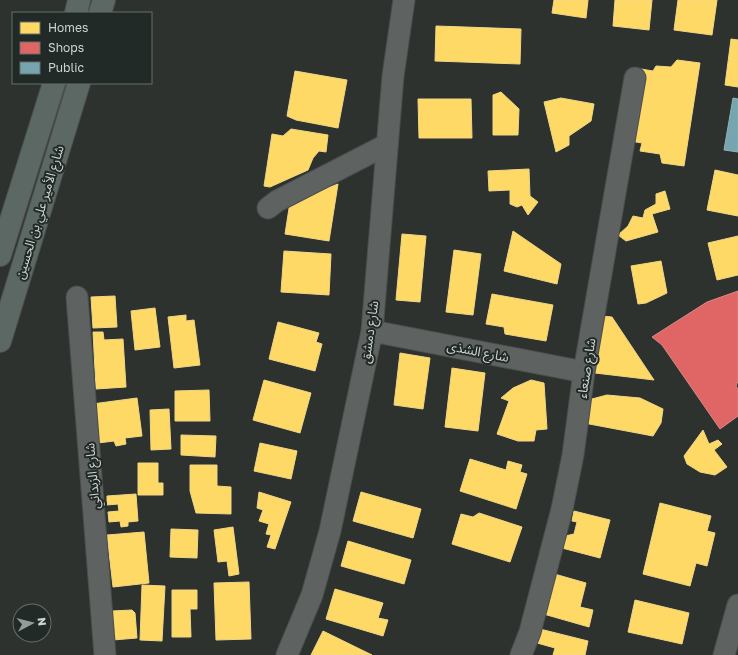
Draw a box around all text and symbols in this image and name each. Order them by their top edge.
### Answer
legend [12,12,152,84]
text: Homes [48,20,88,35]
text: Shops [48,40,84,55]
text: Public [48,60,85,75]
street label: شارع الأمير علي بن الحسين [11,143,70,282]
street label: شارع دمشق [357,300,384,365]
street label: شارع الشذى [445,337,510,368]
street label: شارع صنعاء [573,337,602,400]
street label: شارع الزبداني [81,442,106,510]
north arrow [12,603,52,643]
text: N [35,617,49,627]

